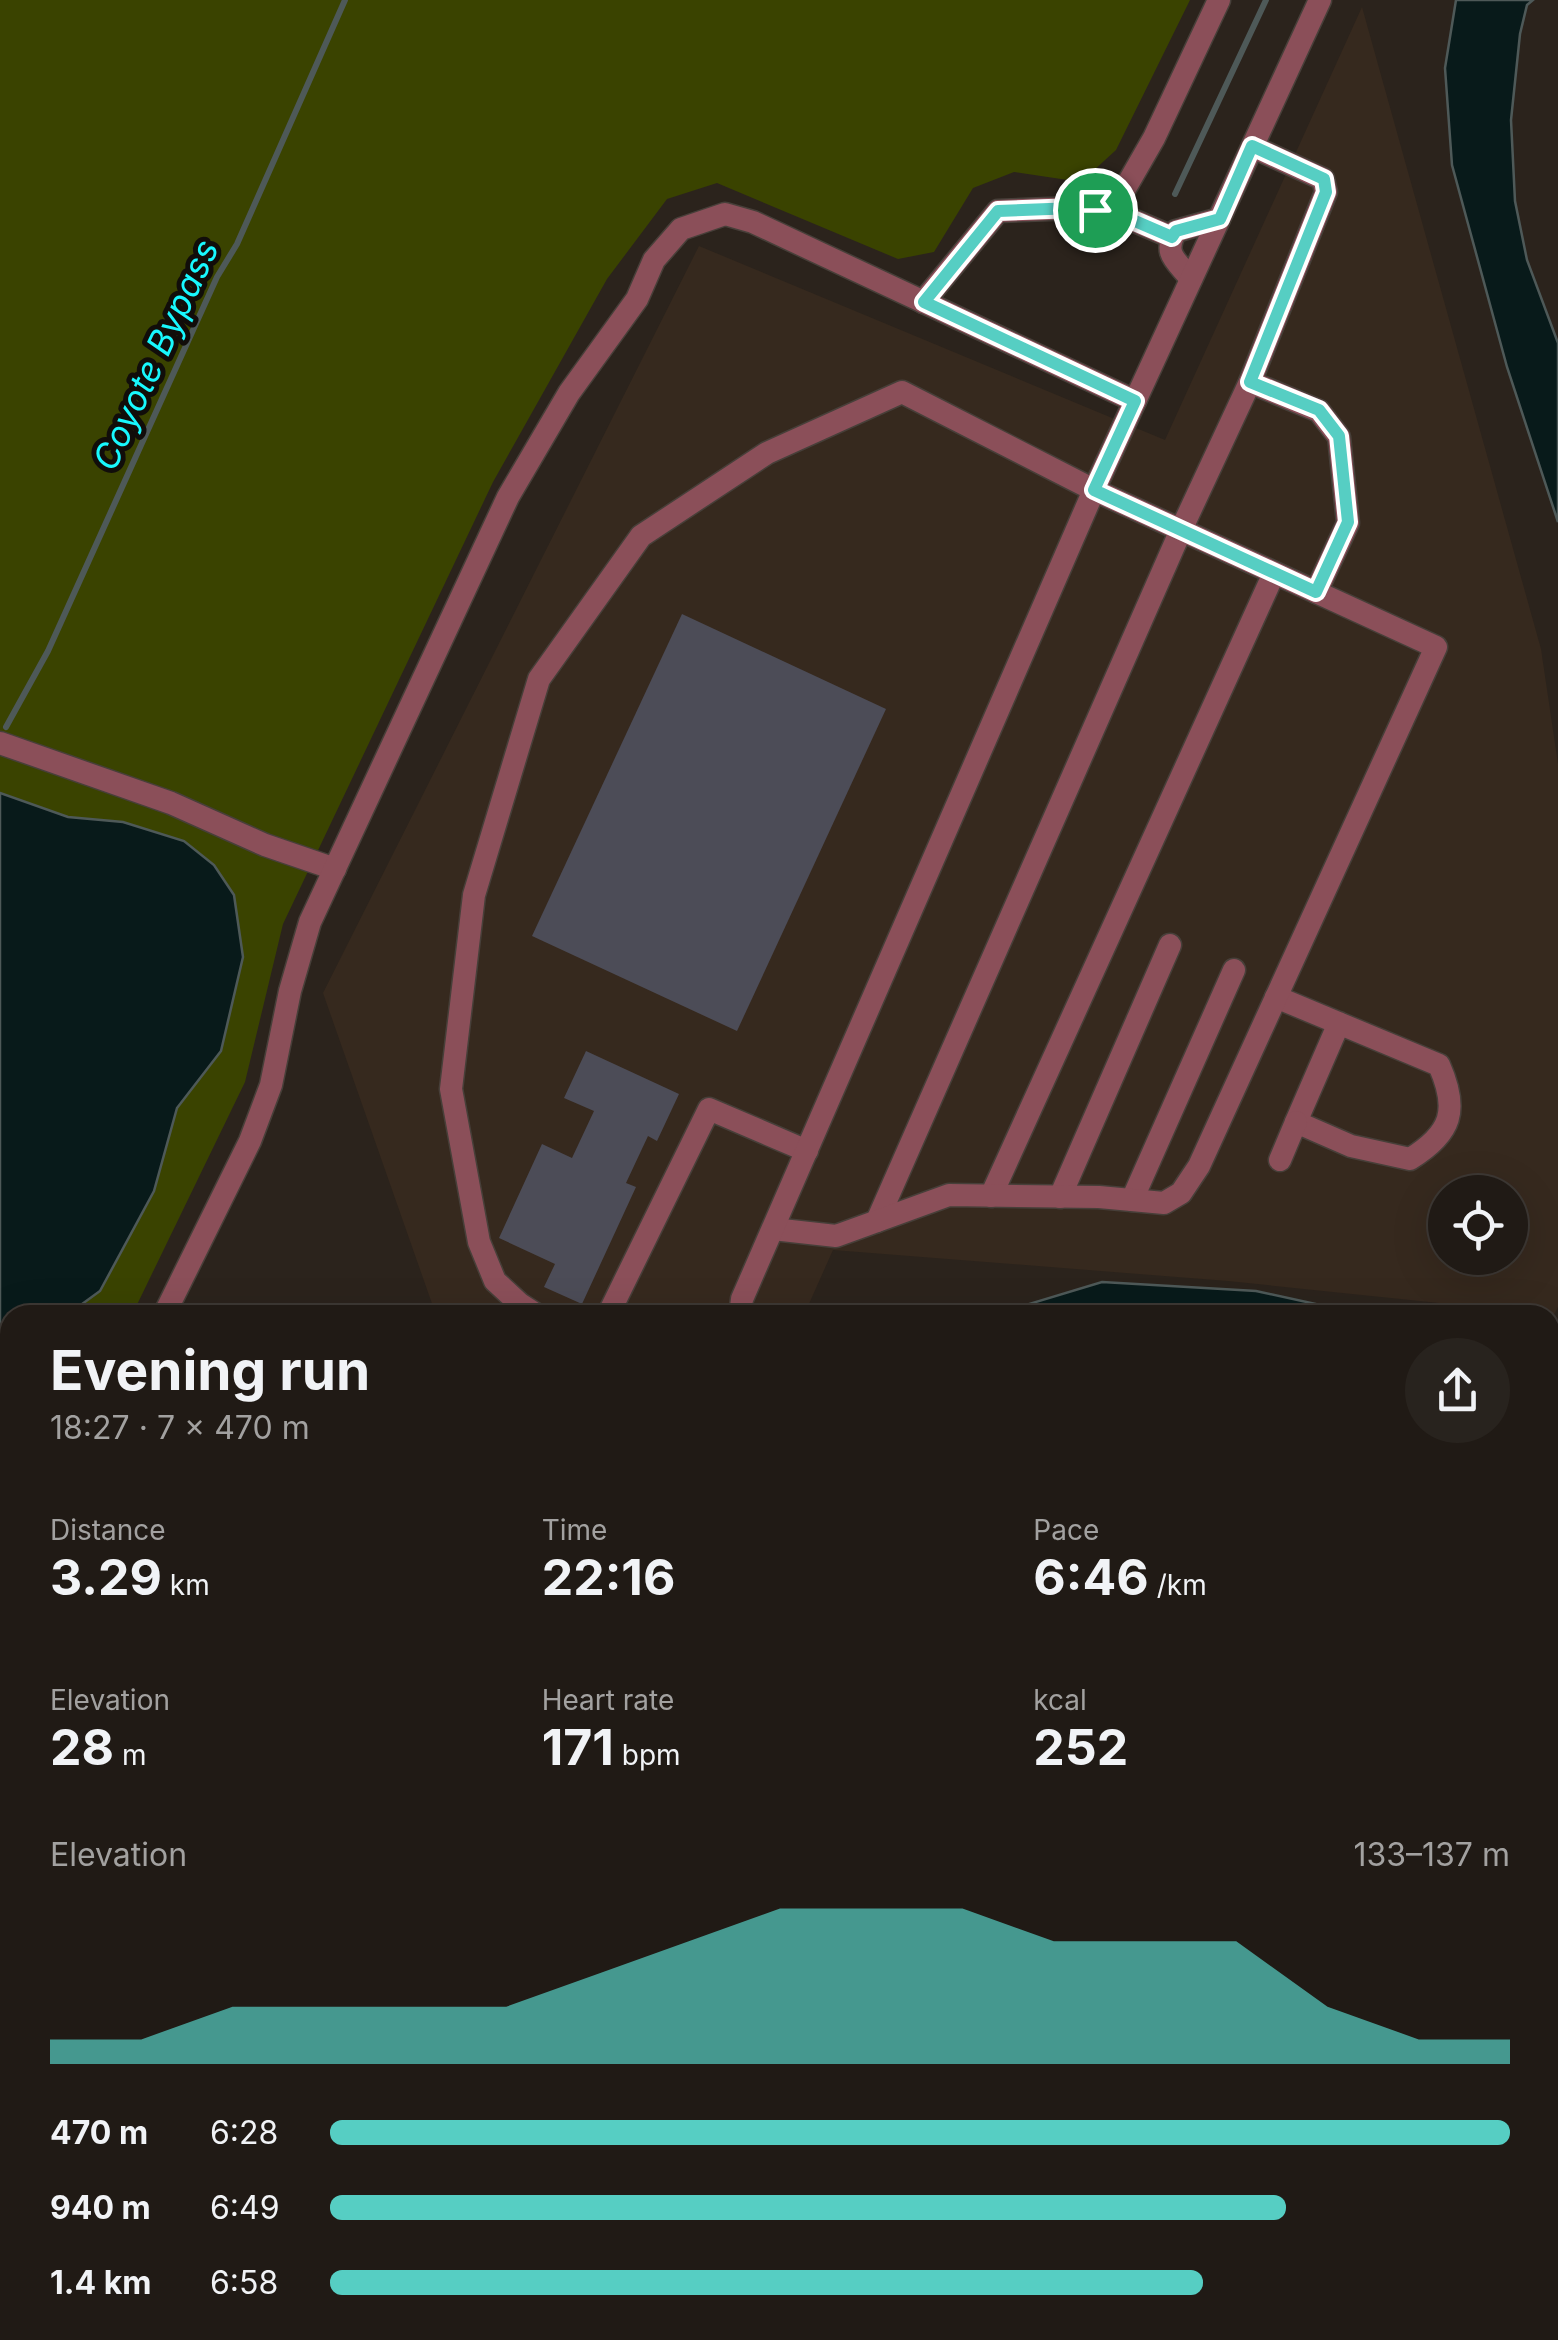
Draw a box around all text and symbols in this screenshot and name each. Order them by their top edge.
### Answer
pin [1053,168,1138,253]
icon: arrive [1068,183,1123,238]
water label: Coyote Bypass [83,233,227,476]
map controls [1428,1175,1528,1275]
button: locate [1428,1175,1528,1275]
text: Evening run [50,1337,370,1403]
button: share [1405,1338,1510,1443]
text: 18:27 · 7 × 470 m [50,1408,310,1447]
text: Distance [50,1513,166,1547]
text: Time [542,1513,607,1547]
text: Pace [1033,1513,1099,1547]
text: 3.29 [50,1547,162,1607]
text: 22:16 [542,1547,675,1607]
text: 6:46 [1033,1547,1149,1607]
text: km [162,1568,210,1602]
text: /km [1149,1568,1207,1602]
text: Elevation [50,1683,170,1717]
text: Heart rate [542,1683,674,1717]
text: kcal [1033,1683,1087,1717]
text: 28 [50,1717,114,1777]
text: 171 [542,1717,614,1777]
text: 252 [1033,1717,1128,1777]
text: m [114,1738,146,1772]
text: bpm [614,1738,681,1772]
text: Elevation [50,1835,187,1874]
text: 133–137 m [1354,1835,1510,1874]
text: 470 m [50,2113,148,2152]
text: 6:28 [210,2113,278,2152]
text: 940 m [50,2188,151,2227]
text: 6:49 [210,2188,280,2227]
text: 1.4 km [50,2263,151,2302]
text: 6:58 [210,2263,278,2302]

